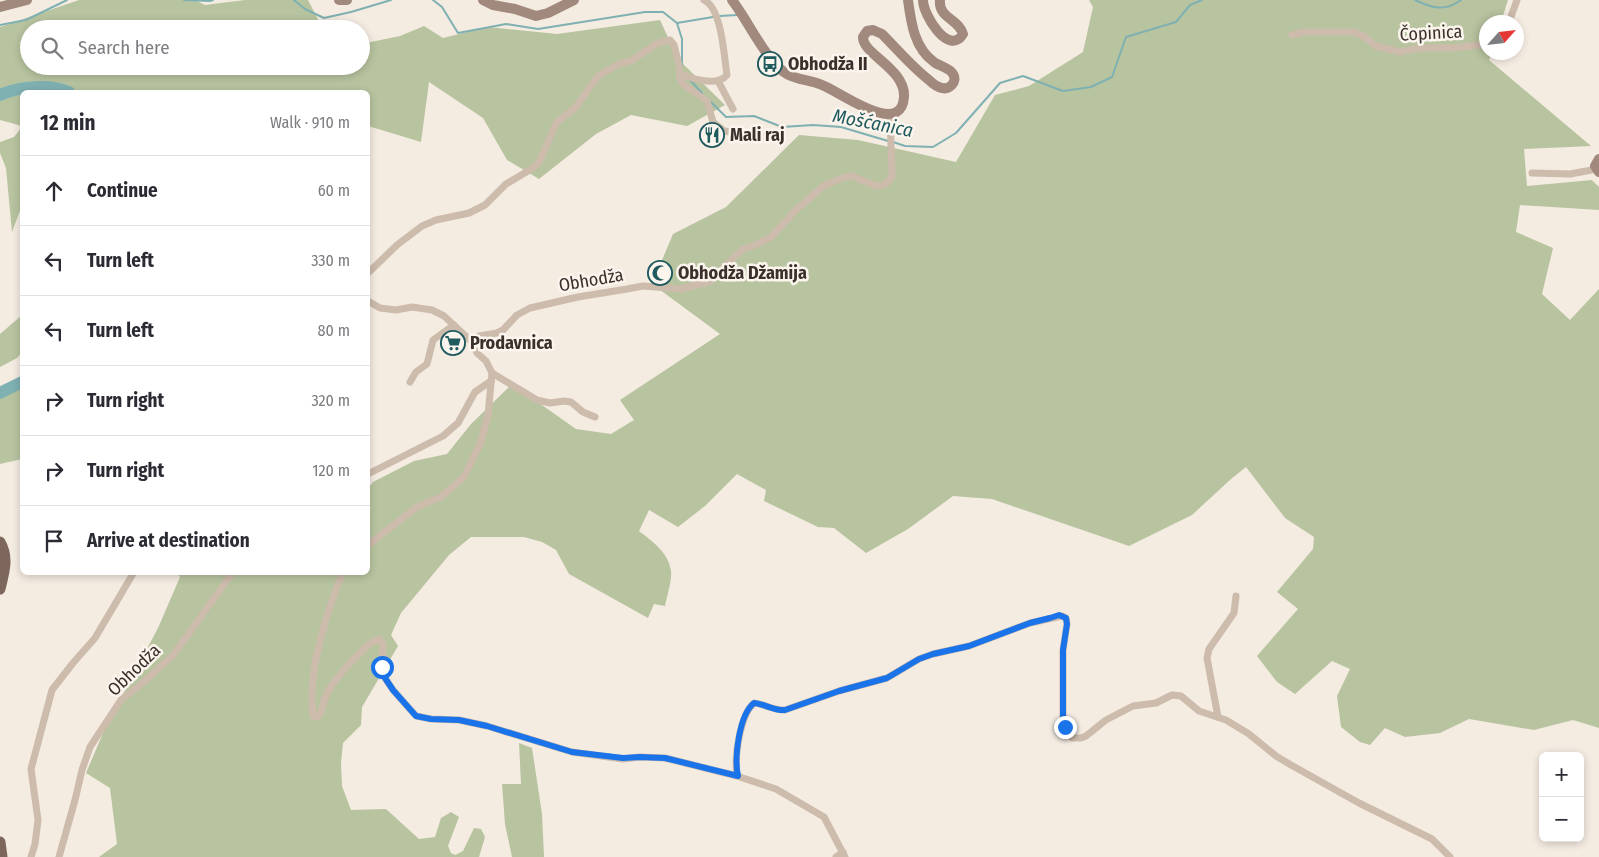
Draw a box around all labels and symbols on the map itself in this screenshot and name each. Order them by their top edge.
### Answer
north arrow [1479,15,1524,60]
street label: Čopinica [1399,20,1463,46]
bus stop icon: Obhodža II [757,51,783,77]
place label: Obhodža II [788,53,868,75]
water label: Mošćanica [831,104,915,142]
restaurant icon: Mali raj [699,122,725,148]
place label: Mali raj [730,124,785,146]
mosque icon: Obhodža Džamija [647,260,673,286]
place label: Obhodža Džamija [678,262,807,284]
street label: Obhodža [557,263,625,296]
supermarket icon: Prodavnica [440,330,466,356]
place label: Prodavnica [470,332,553,354]
street label: Obhodža [103,639,165,701]
route start [371,656,394,679]
route end [1054,716,1077,739]

